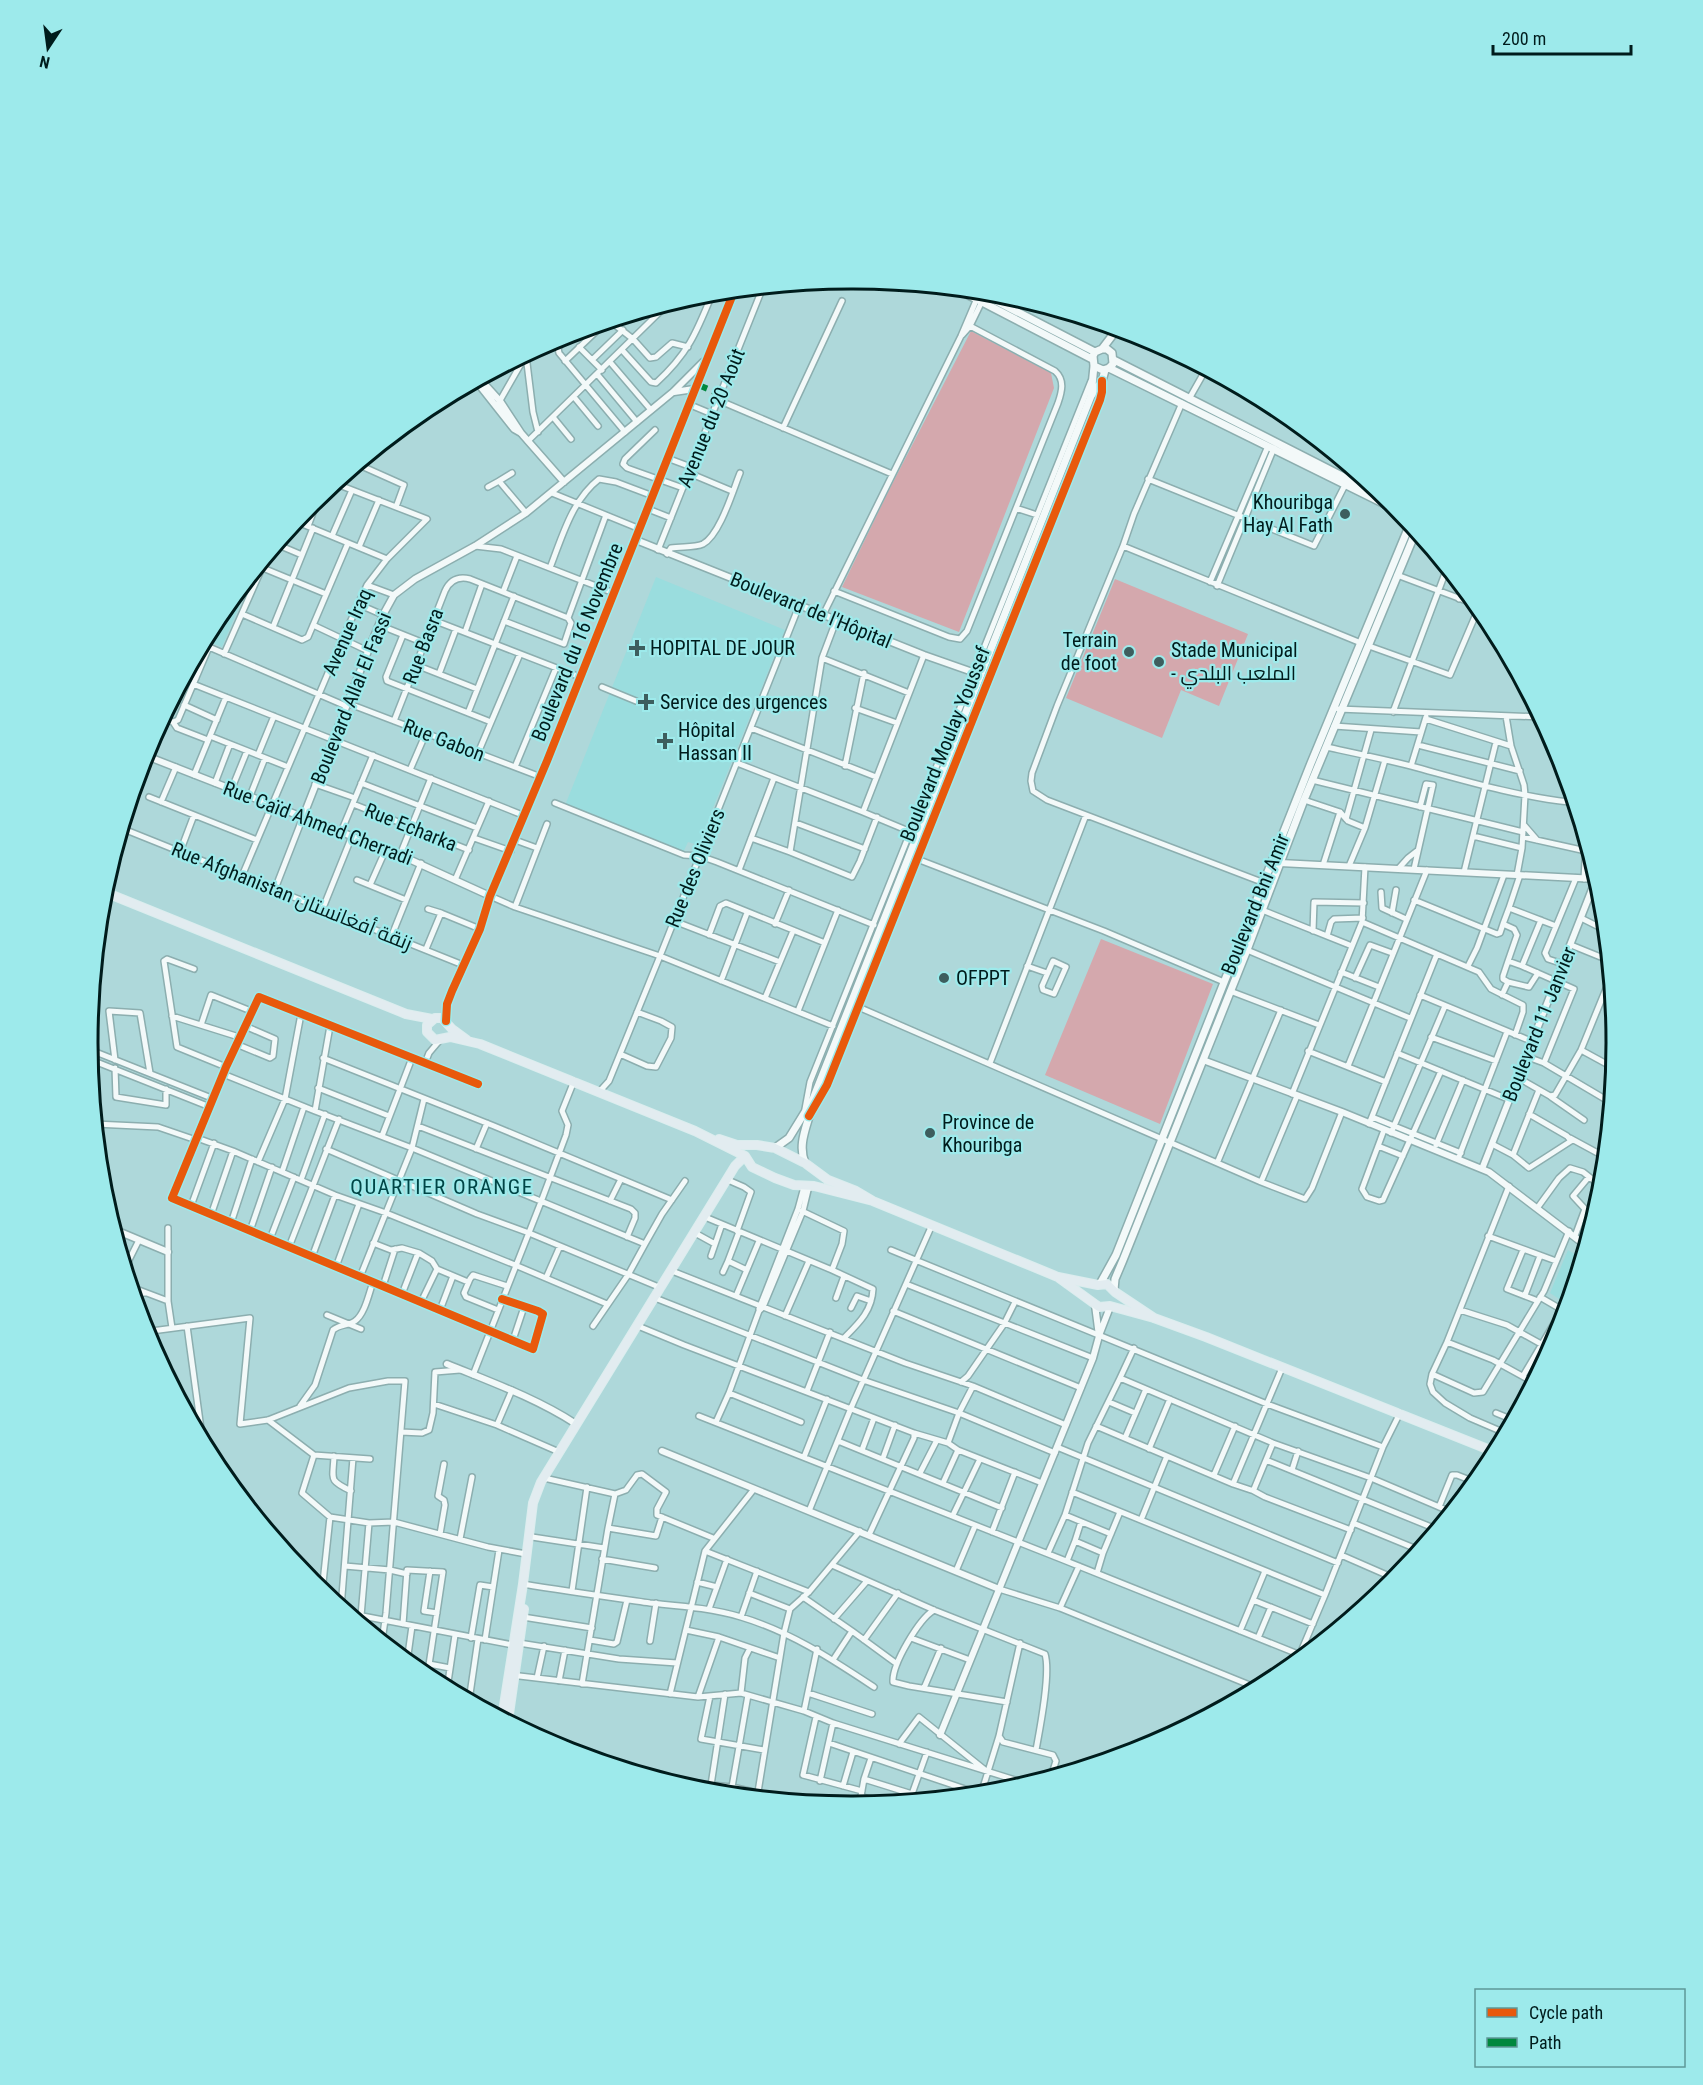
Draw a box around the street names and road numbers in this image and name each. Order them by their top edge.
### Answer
street label: Avenue du 20 Août [672,345,750,491]
street label: Boulevard du 16 Novembre [526,539,628,745]
street label: Boulevard de l'Hôpital [727,567,895,653]
street label: Avenue Iraq [317,585,377,679]
street label: Rue Basra [398,605,448,687]
street label: Boulevard Allal El Fassi [306,609,396,787]
street label: Boulevard Moulay Youssef [895,642,995,845]
street label: Rue Gabon [400,714,488,766]
street label: Rue Caïd Ahmed Cherradi [220,776,416,870]
street label: Rue Echarka [361,798,461,856]
street label: Rue des Oliviers [660,805,730,931]
street label: Boulevard Bni Amir [1216,830,1294,978]
street label: Rue Afghanistan زنقة أفغانستان [168,837,416,956]
street label: Boulevard 11 Janvier [1497,943,1581,1105]

